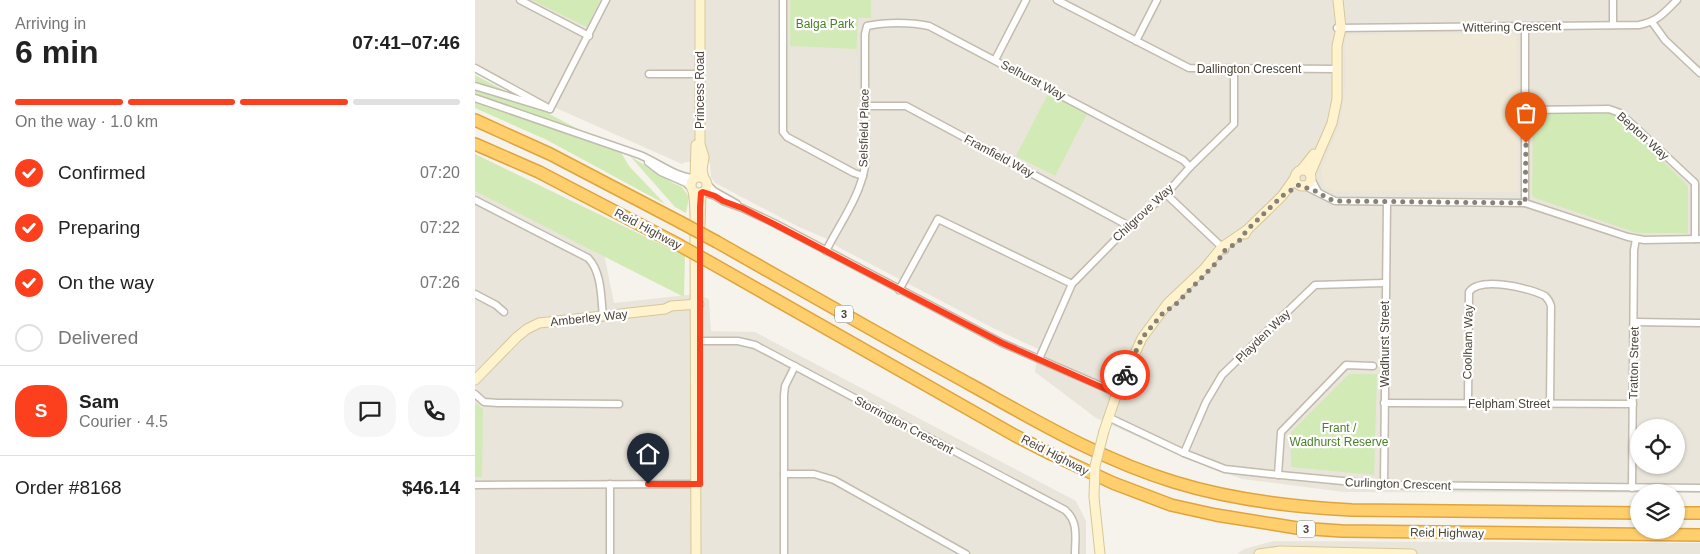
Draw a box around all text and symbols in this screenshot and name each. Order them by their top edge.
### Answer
text: Arriving in [15,15,86,32]
park label: Balga Park [796,17,855,31]
street label: Wittering Crescent [1463,19,1562,35]
text: 07:41–07:46 [352,32,460,53]
text: 6 min [15,34,99,70]
street label: Princess Road [693,51,707,129]
street label: Selhurst Way [998,57,1068,103]
street label: Dallington Crescent [1197,62,1302,76]
street label: Selsfield Place [856,88,872,167]
pin [1505,92,1547,143]
icon: bag [1512,99,1540,127]
street label: Bepton Way [1614,109,1672,163]
text: On the way · 1.0 km [15,113,158,130]
street label: Framfield Way [962,132,1036,180]
icon: check [15,159,43,187]
text: Confirmed [58,162,146,183]
text: 07:20 [420,164,460,181]
street label: Chilgrove Way [1110,181,1176,245]
street label: Reid Highway [612,205,684,253]
icon: check [15,214,43,242]
text: Preparing [58,217,140,238]
text: 07:22 [420,219,460,236]
icon: check [15,269,43,297]
text: On the way [58,272,154,293]
text: 07:26 [420,274,460,291]
street label: Wadhurst Street [1378,300,1392,387]
street label: Coolham Way [1460,304,1476,380]
road number: 3 [835,306,853,322]
street label: Amberley Way [550,307,628,329]
street label: Playden Way [1233,307,1293,365]
street label: Tratton Street [1626,326,1642,400]
text: Delivered [58,327,138,348]
courier [1100,350,1150,400]
icon: bike [1111,361,1139,389]
button: chat [344,385,396,437]
button: phone [408,385,460,437]
text: Sam [79,391,119,412]
street label: Storrington Crescent [852,393,956,457]
street label: Felpham Street [1468,397,1551,411]
text: S [35,400,47,421]
text: Courier · 4.5 [79,413,168,430]
map controls [1630,419,1685,539]
button: locate [1630,419,1685,474]
park label: Frant / Wadhurst Reserve [1290,421,1389,449]
street label: Reid Highway [1019,432,1091,478]
pin [627,433,669,484]
icon: home [634,440,662,468]
street label: Curlington Crescent [1345,475,1452,493]
text: Order #8168 [15,477,122,498]
text: $46.14 [402,477,460,498]
button: layers [1630,484,1685,539]
road number: 3 [1297,520,1315,538]
street label: Reid Highway [1410,525,1484,541]

